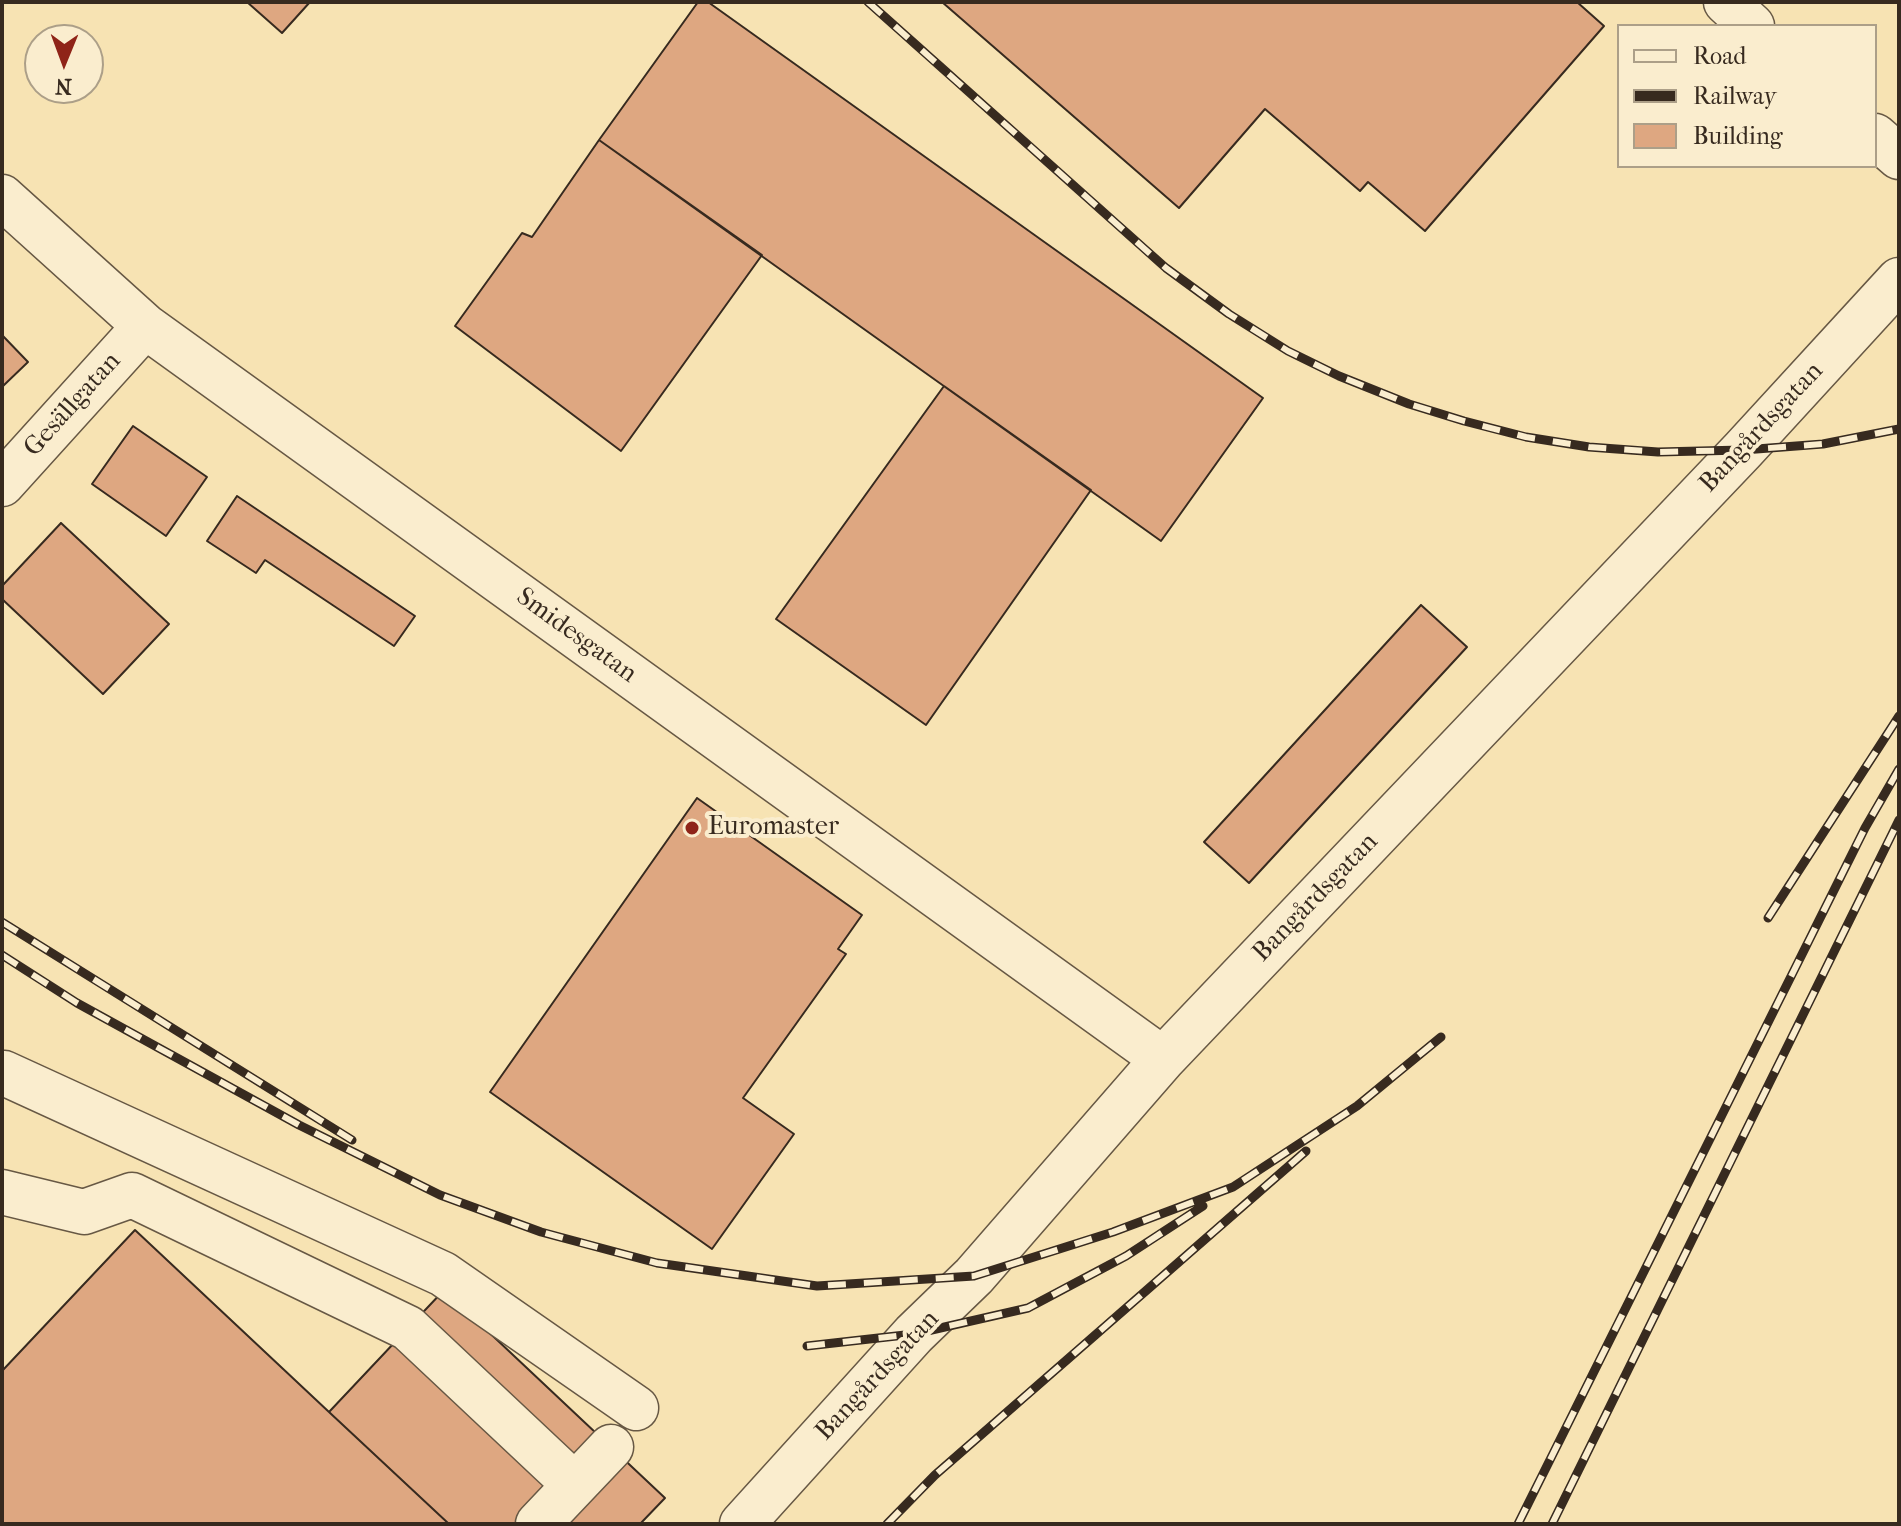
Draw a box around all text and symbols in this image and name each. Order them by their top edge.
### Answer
north arrow [24,24,104,104]
legend [1617,24,1877,168]
text: Road [1693,42,1746,70]
text: N [55,73,72,99]
text: Railway [1693,82,1776,110]
text: Building [1693,122,1783,150]
street label: Gesällgatan [18,346,128,464]
street label: Bangårdsgatan [1694,356,1830,500]
street label: Smidesgatan [510,582,642,690]
place label: Euromaster [708,812,839,844]
marker: Euromaster [683,819,701,837]
street label: Bangårdsgatan [1247,827,1385,969]
street label: Bangårdsgatan [810,1304,946,1448]

